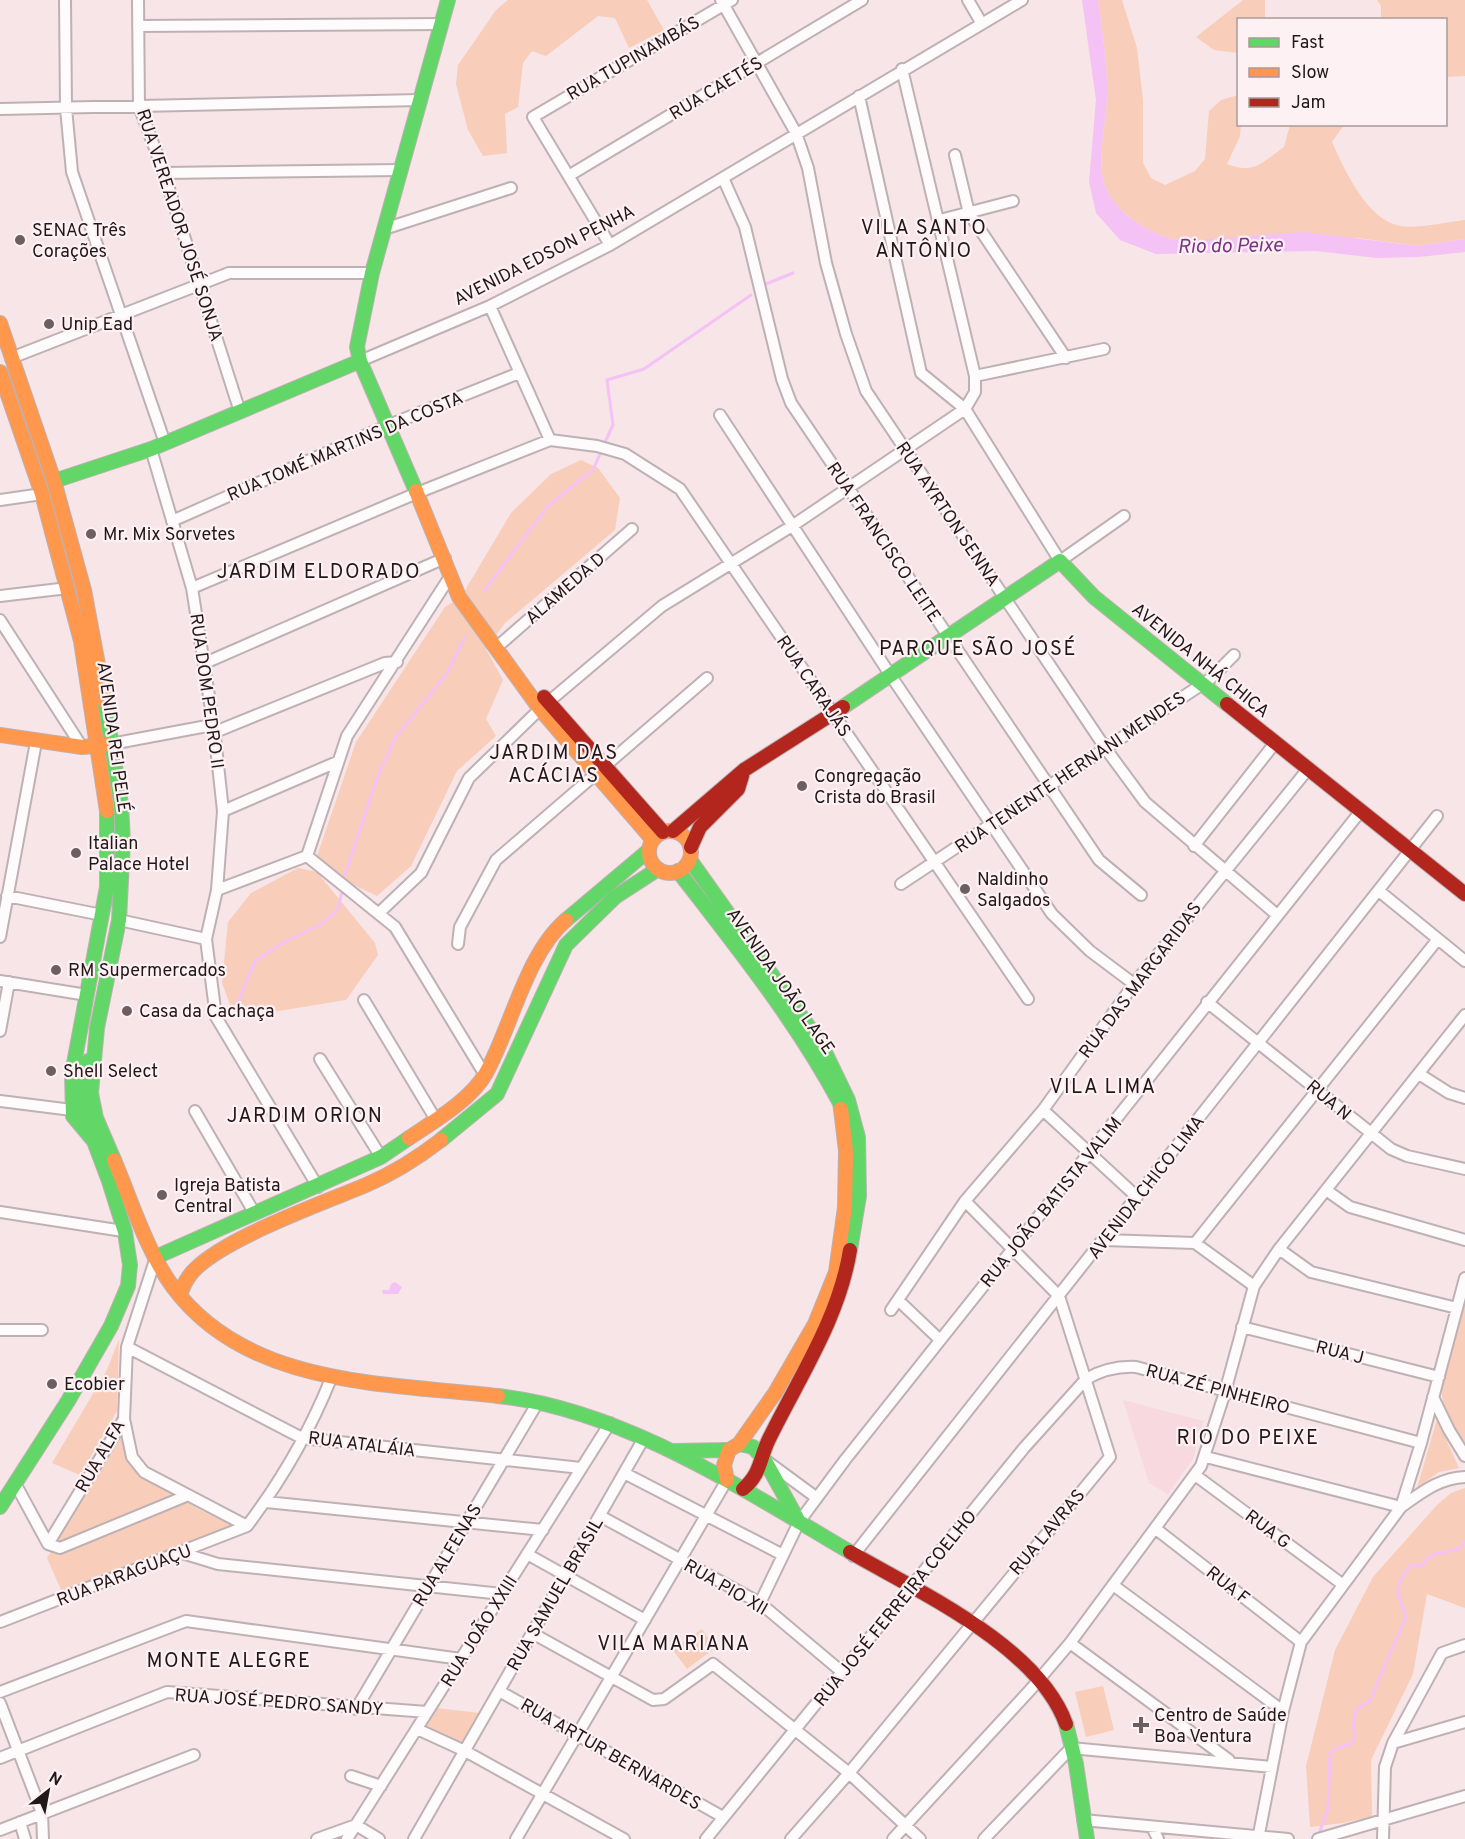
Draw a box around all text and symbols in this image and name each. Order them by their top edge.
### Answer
street label: RUA TUPINAMBÁS [562,10,705,107]
legend [1237,18,1447,126]
text: Fast [1291,32,1324,55]
street label: RUA CAETÉS [665,51,768,126]
text: Slow [1291,62,1329,85]
text: Jam [1291,92,1326,115]
street label: RUA VEREADOR JOSÉ SONJA [130,106,229,345]
street label: AVENIDA EDSON PENHA [450,201,639,312]
district label: VILA SANTO ANTÔNIO [861,216,987,265]
place label: SENAC Três Corações [32,220,126,264]
marker: SENAC Três Corações [13,233,27,247]
water label: Rio do Peixe [1177,233,1284,261]
place label: Unip Ead [61,314,133,337]
marker: Unip Ead [42,317,56,331]
street label: RUA TOMÉ MARTINS DA COSTA [223,385,467,508]
street label: RUA AYRTON SENNA [890,438,1004,592]
street label: RUA FRANCISCO LEITE [821,458,945,627]
place label: Mr. Mix Sorvetes [103,524,236,547]
marker: Mr. Mix Sorvetes [84,527,98,541]
street label: ALAMEDA D [521,548,611,630]
district label: JARDIM ELDORADO [217,560,421,586]
street label: AVENIDA NHÁ CHICA [1126,597,1275,724]
street label: RUA DOM PEDRO II [183,612,228,770]
street label: RUA CARAJÁS [770,630,857,742]
district label: PARQUE SÃO JOSÉ [879,635,1077,663]
street label: AVENIDA REI PELÉ [91,660,136,814]
street label: RUA TENENTE HERNANI MENDES [951,687,1191,859]
district label: JARDIM DAS ACÁCIAS [489,741,619,790]
place label: Congregação Crista do Brasil [814,766,936,810]
marker: Congregação Crista do Brasil [795,779,809,793]
place label: Italian Palace Hotel [88,833,190,877]
marker: Italian Palace Hotel [69,846,83,860]
place label: Naldinho Salgados [977,869,1050,913]
marker: Naldinho Salgados [958,882,972,896]
street label: RUA DAS MARGARIDAS [1075,898,1208,1064]
street label: AVENIDA JOÃO LAGE [720,903,841,1060]
place label: RM Supermercados [68,960,226,983]
marker: RM Supermercados [49,963,63,977]
place label: Casa da Cachaça [139,1001,275,1024]
marker: Casa da Cachaça [120,1004,134,1018]
place label: Shell Select [63,1061,158,1084]
marker: Shell Select [44,1064,58,1078]
district label: VILA LIMA [1049,1075,1157,1101]
street label: RUA N [1301,1076,1355,1127]
district label: JARDIM ORION [227,1104,383,1130]
street label: AVENIDA CHICO LIMA [1084,1111,1211,1265]
street label: RUA JOÃO BATISTA VALIM [975,1112,1128,1293]
place label: Igreja Batista Central [174,1175,280,1219]
marker: Igreja Batista Central [155,1188,169,1202]
street label: RUA J [1313,1336,1366,1371]
street label: RUA ZÉ PINHEIRO [1143,1358,1293,1421]
place label: Ecobier [64,1374,125,1397]
marker: Ecobier [45,1377,59,1391]
street label: RUA ALFA [71,1416,131,1497]
street label: RUA ATALÁIA [307,1425,417,1463]
district label: RIO DO PEIXE [1177,1426,1319,1452]
street label: RUA LAVRAS [1005,1485,1091,1581]
street label: RUA ALFENAS [408,1500,488,1612]
street label: RUA JOSÉ FERREIRA COELHO [808,1505,983,1712]
street label: RUA G [1240,1505,1295,1555]
street label: RUA SAMUEL BRASIL [503,1514,610,1676]
street label: RUA PARAGUAÇU [54,1540,195,1613]
street label: RUA PIO XII [679,1555,772,1622]
street label: RUA F [1201,1562,1254,1610]
street label: RUA JOÃO XXIII [435,1571,524,1692]
district label: VILA MARIANA [597,1632,751,1658]
district label: MONTE ALEGRE [147,1649,311,1675]
street label: RUA JOSÉ PEDRO SANDY [174,1683,384,1722]
street label: RUA ARTUR BERNARDES [516,1694,705,1817]
place label: Centro de Saúde Boa Ventura [1154,1705,1287,1749]
marker: Centro de Saúde Boa Ventura [1132,1716,1150,1734]
north arrow [18,1761,78,1821]
text: N [45,1768,65,1791]

